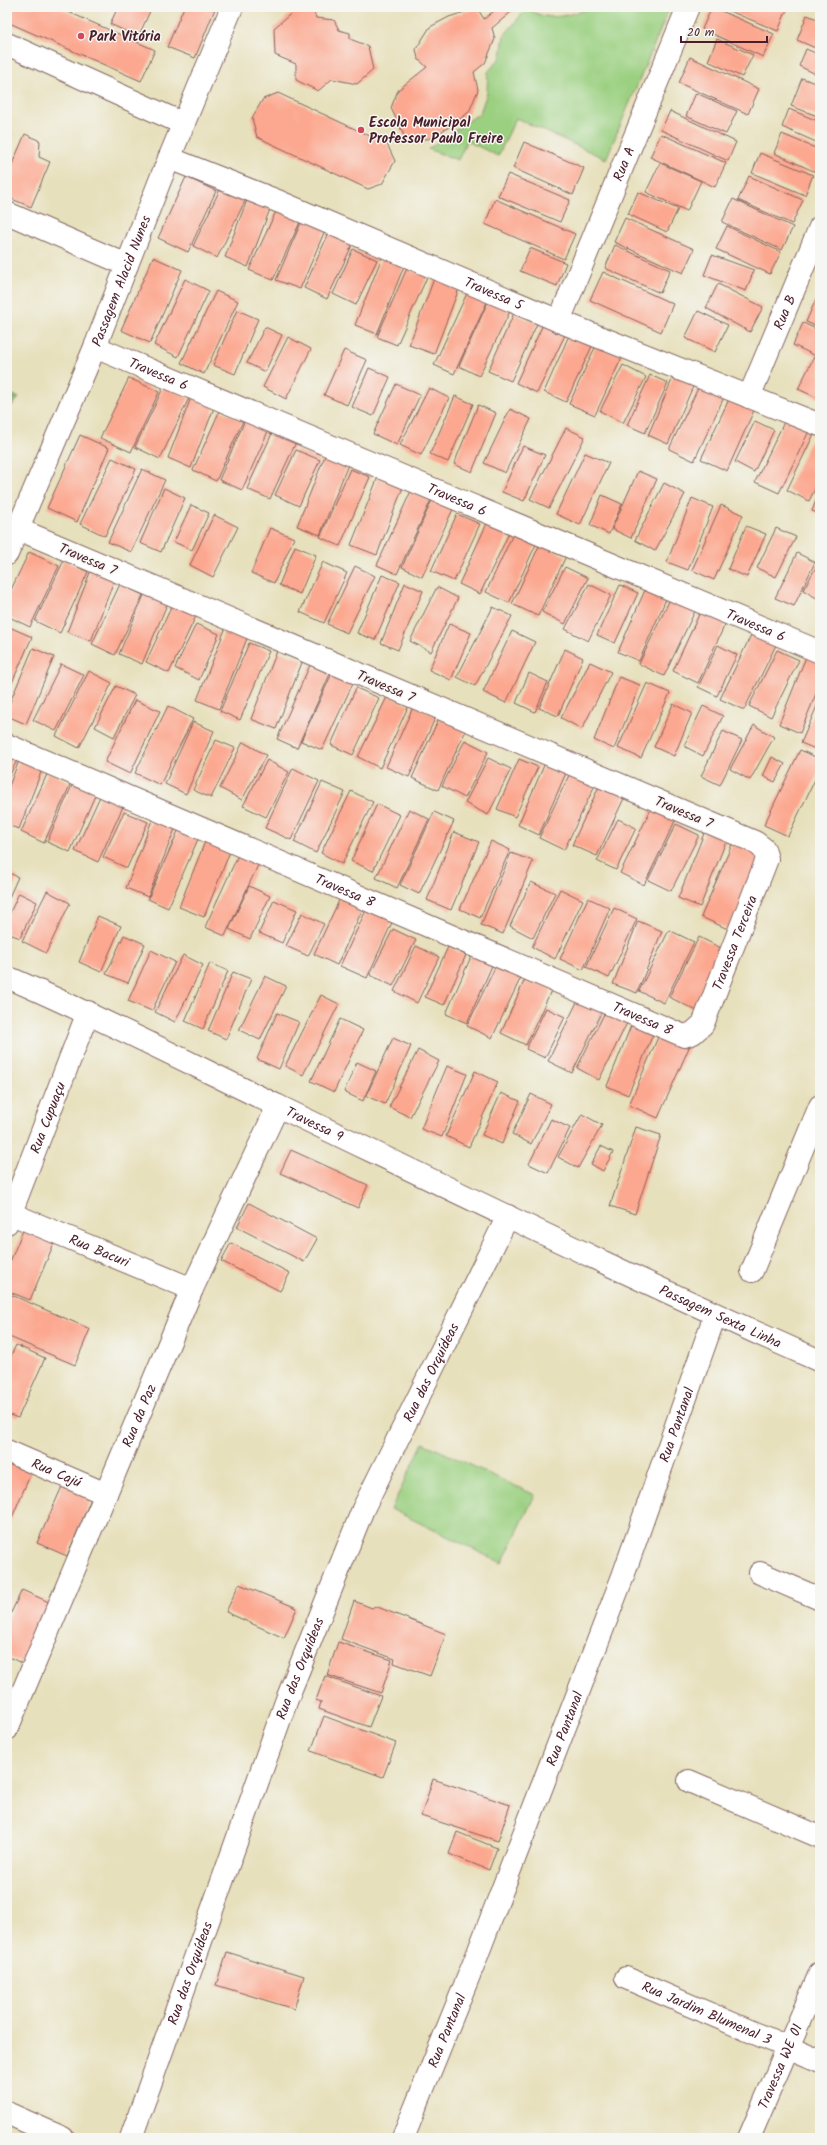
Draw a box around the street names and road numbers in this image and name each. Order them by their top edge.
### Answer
street label: Rua A [608,143,641,185]
street label: Passagem Alacid Nunes [86,212,157,350]
street label: Travessa 5 [460,272,528,317]
street label: Rua B [768,292,803,333]
street label: Travessa 6 [125,352,191,397]
street label: Travessa 6 [424,478,490,523]
street label: Travessa 7 [55,538,121,582]
street label: Travessa 6 [722,604,789,648]
street label: Travessa 7 [353,665,419,709]
street label: Travessa 7 [651,791,717,835]
street label: Travessa 8 [311,869,379,914]
street label: Travessa Terceira [707,892,764,994]
street label: Travessa 8 [609,997,676,1042]
street label: Rua Cupuaçu [25,1079,72,1157]
street label: Travessa 9 [282,1101,347,1148]
street label: Rua Bacuri [65,1229,133,1274]
street label: Passagem Sexta Linha [655,1280,785,1355]
street label: Rua das Orquídeas [398,1319,465,1426]
street label: Rua da Paz [117,1381,163,1451]
street label: Rua Pantanal [654,1384,701,1466]
street label: Rua Cajú [28,1453,85,1494]
street label: Rua das Orquídeas [271,1614,331,1723]
street label: Rua Pantanal [541,1688,590,1769]
street label: Rua das Orquídeas [162,1919,219,2028]
street label: Rua Jardim Blumenal 3 [638,1976,775,2051]
street label: Rua Pantanal [423,1990,473,2071]
street label: Travessa WE 01 [753,2020,809,2113]

